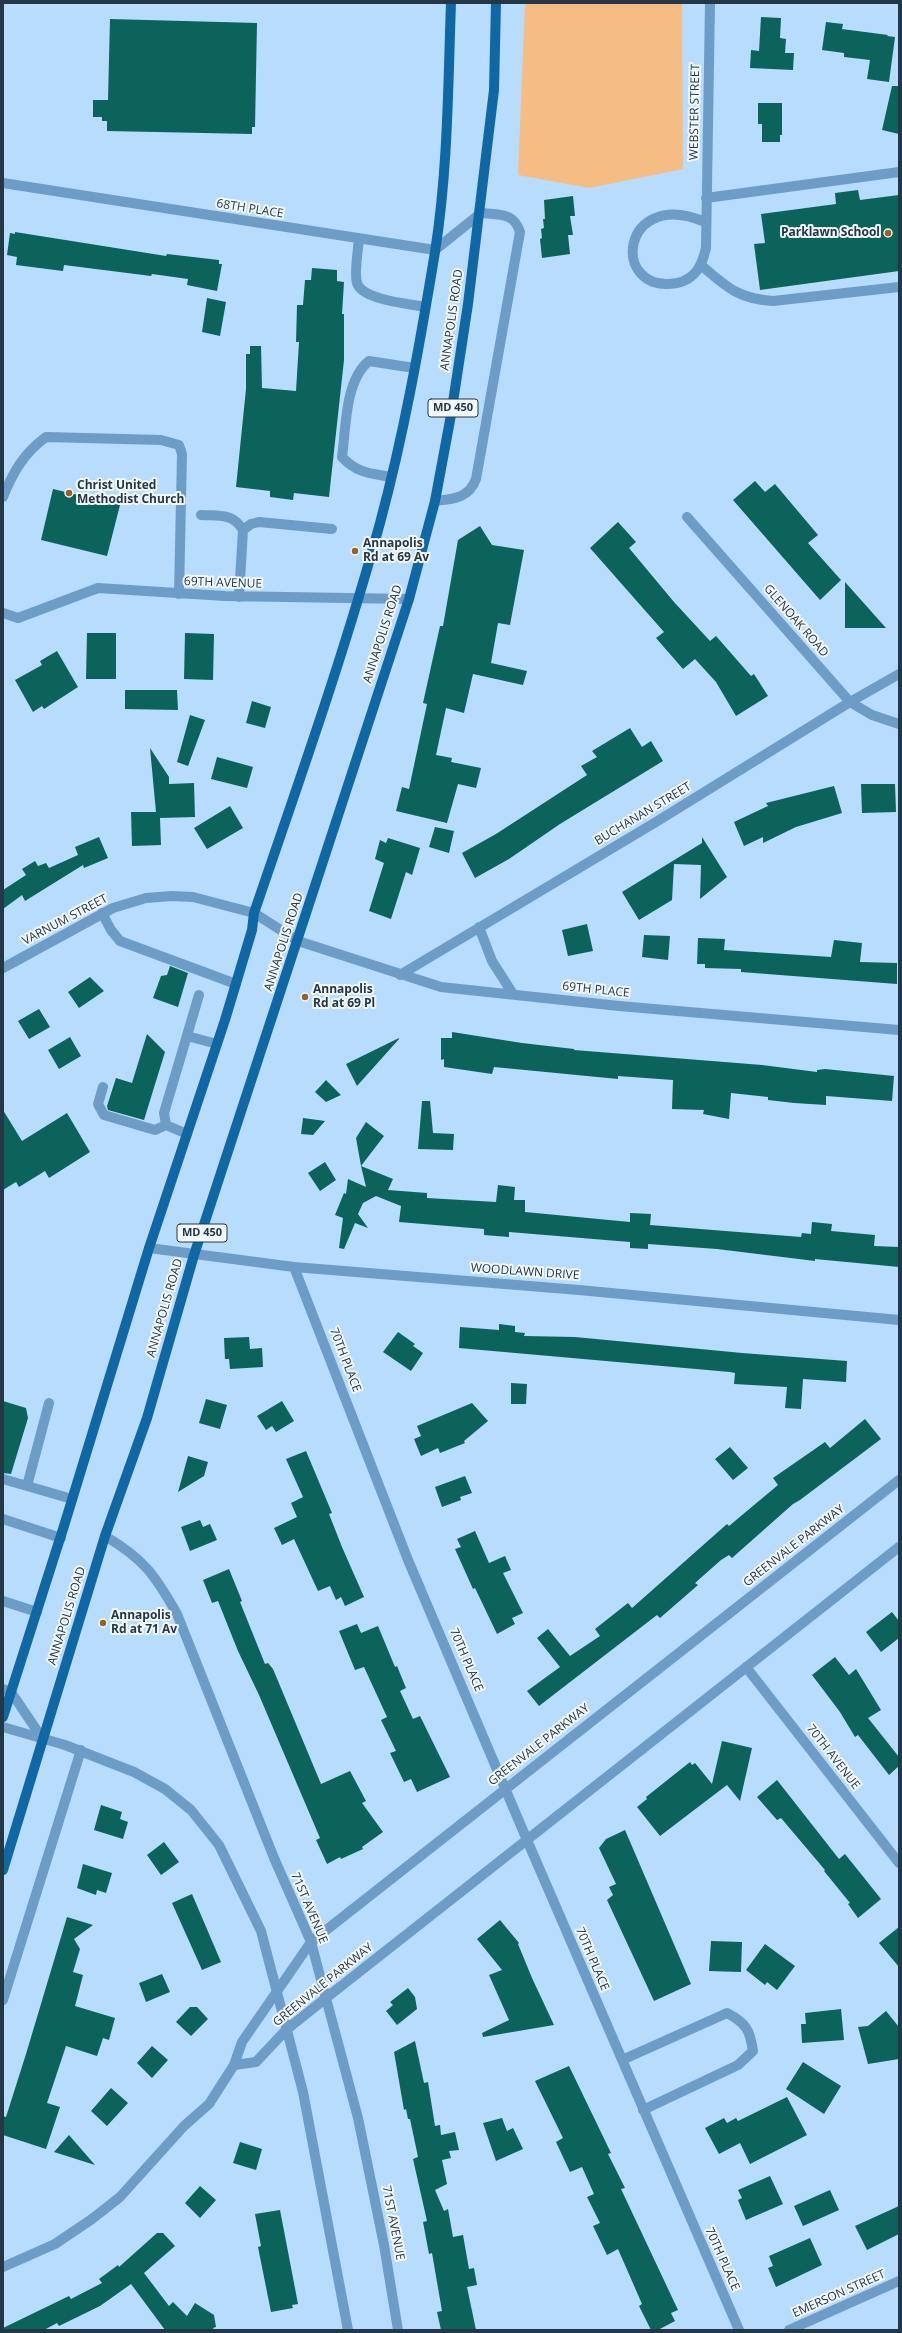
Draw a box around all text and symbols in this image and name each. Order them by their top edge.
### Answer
street label: WEBSTER STREET [687,64,703,160]
street label: 68TH PLACE [215,197,285,221]
place label: Parklawn School [781,226,880,240]
marker: Parklawn School [883,228,893,238]
street label: ANNAPOLIS ROAD [438,268,466,372]
road number: MD 450 [428,399,478,417]
place label: Christ United Methodist Church [77,479,184,507]
marker: Christ United Methodist Church [64,488,74,498]
place label: Annapolis Rd at 69 Av [363,537,429,565]
marker: Annapolis Rd at 69 Av [350,546,360,556]
street label: 69TH AVENUE [184,574,262,592]
street label: GLENOAK ROAD [761,582,831,660]
street label: ANNAPOLIS ROAD [360,583,406,685]
street label: BUCHANAN STREET [592,780,694,848]
street label: VARNUM STREET [20,891,110,949]
street label: ANNAPOLIS ROAD [261,891,307,993]
street label: 69TH PLACE [562,979,630,1001]
place label: Annapolis Rd at 69 Pl [313,983,375,1011]
marker: Annapolis Rd at 69 Pl [300,992,310,1002]
road number: MD 450 [177,1224,227,1242]
street label: ANNAPOLIS ROAD [144,1257,186,1359]
street label: WOODLAWN DRIVE [470,1261,580,1283]
street label: 70TH PLACE [326,1326,364,1394]
street label: GREENVALE PARKWAY [741,1502,847,1590]
street label: ANNAPOLIS ROAD [45,1565,89,1667]
place label: Annapolis Rd at 71 Av [111,1609,177,1637]
marker: Annapolis Rd at 71 Av [98,1618,108,1628]
street label: 70TH PLACE [446,1626,486,1694]
street label: GREENVALE PARKWAY [486,1701,592,1789]
street label: 70TH AVENUE [803,1722,863,1792]
street label: 71ST AVENUE [288,1870,330,1946]
street label: 70TH PLACE [572,1925,612,1993]
street label: GREENVALE PARKWAY [270,1940,376,2030]
street label: 71ST AVENUE [379,2184,407,2262]
street label: 70TH PLACE [702,2225,742,2293]
street label: EMERSON STREET [790,2267,888,2321]

